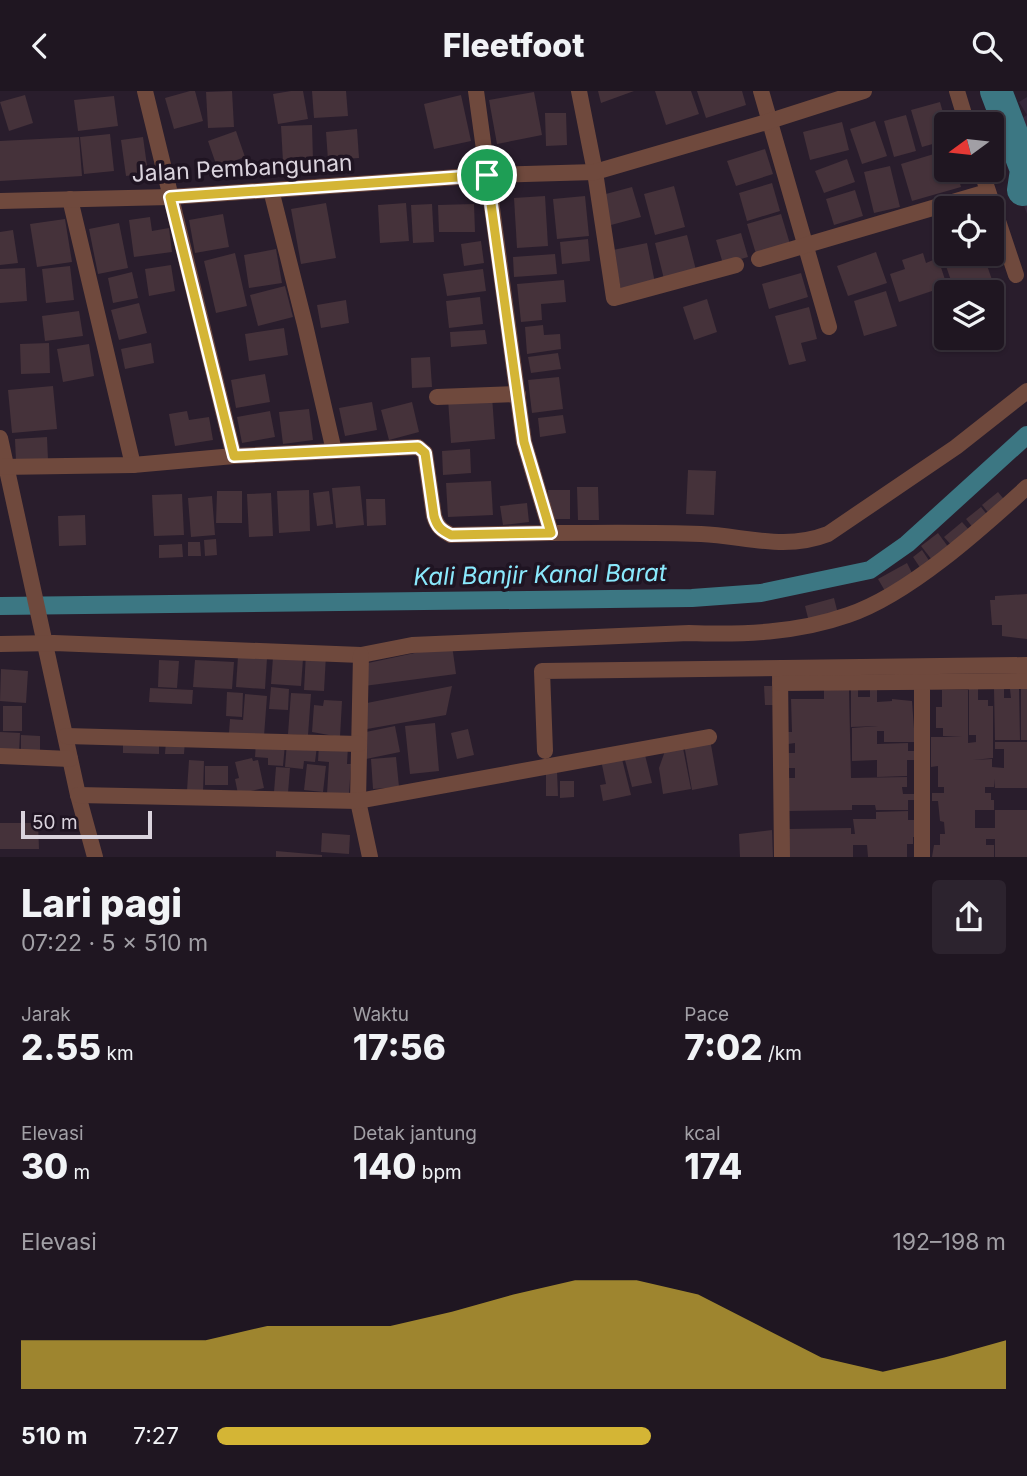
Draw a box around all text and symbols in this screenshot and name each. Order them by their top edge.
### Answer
text: Fleetfoot [443,26,584,65]
icon: back [21,27,59,65]
icon: search [968,27,1006,65]
north arrow [934,112,1004,182]
map controls [934,112,1004,350]
pin [457,145,517,205]
street label: Jalan Pembangunan [131,148,353,188]
icon: arrive [468,156,506,194]
button: locate [934,196,1004,266]
button: layers [934,280,1004,350]
water label: Kali Banjir Kanal Barat [413,558,668,591]
scale bar [21,807,152,839]
text: 50 m [32,811,78,834]
text: Lari pagi [21,880,182,926]
button: share [932,880,1006,954]
text: 07:22 · 5 × 510 m [21,929,208,957]
text: Jarak [21,1003,71,1026]
text: Waktu [353,1003,409,1026]
text: Pace [684,1003,729,1026]
text: 2.55 [21,1026,101,1068]
text: 17:56 [353,1026,446,1068]
text: 7:02 [684,1026,763,1068]
text: km [101,1042,134,1065]
text: /km [763,1042,802,1065]
text: Elevasi [21,1122,84,1145]
text: Detak jantung [353,1122,477,1145]
text: kcal [684,1122,721,1145]
text: 30 [21,1145,68,1187]
text: 140 [353,1145,416,1187]
text: 174 [684,1145,742,1187]
text: m [68,1161,90,1184]
text: bpm [416,1161,462,1184]
text: Elevasi [21,1228,97,1256]
text: 192–198 m [892,1228,1006,1256]
text: 510 m [21,1422,88,1450]
text: 7:27 [133,1422,179,1450]

